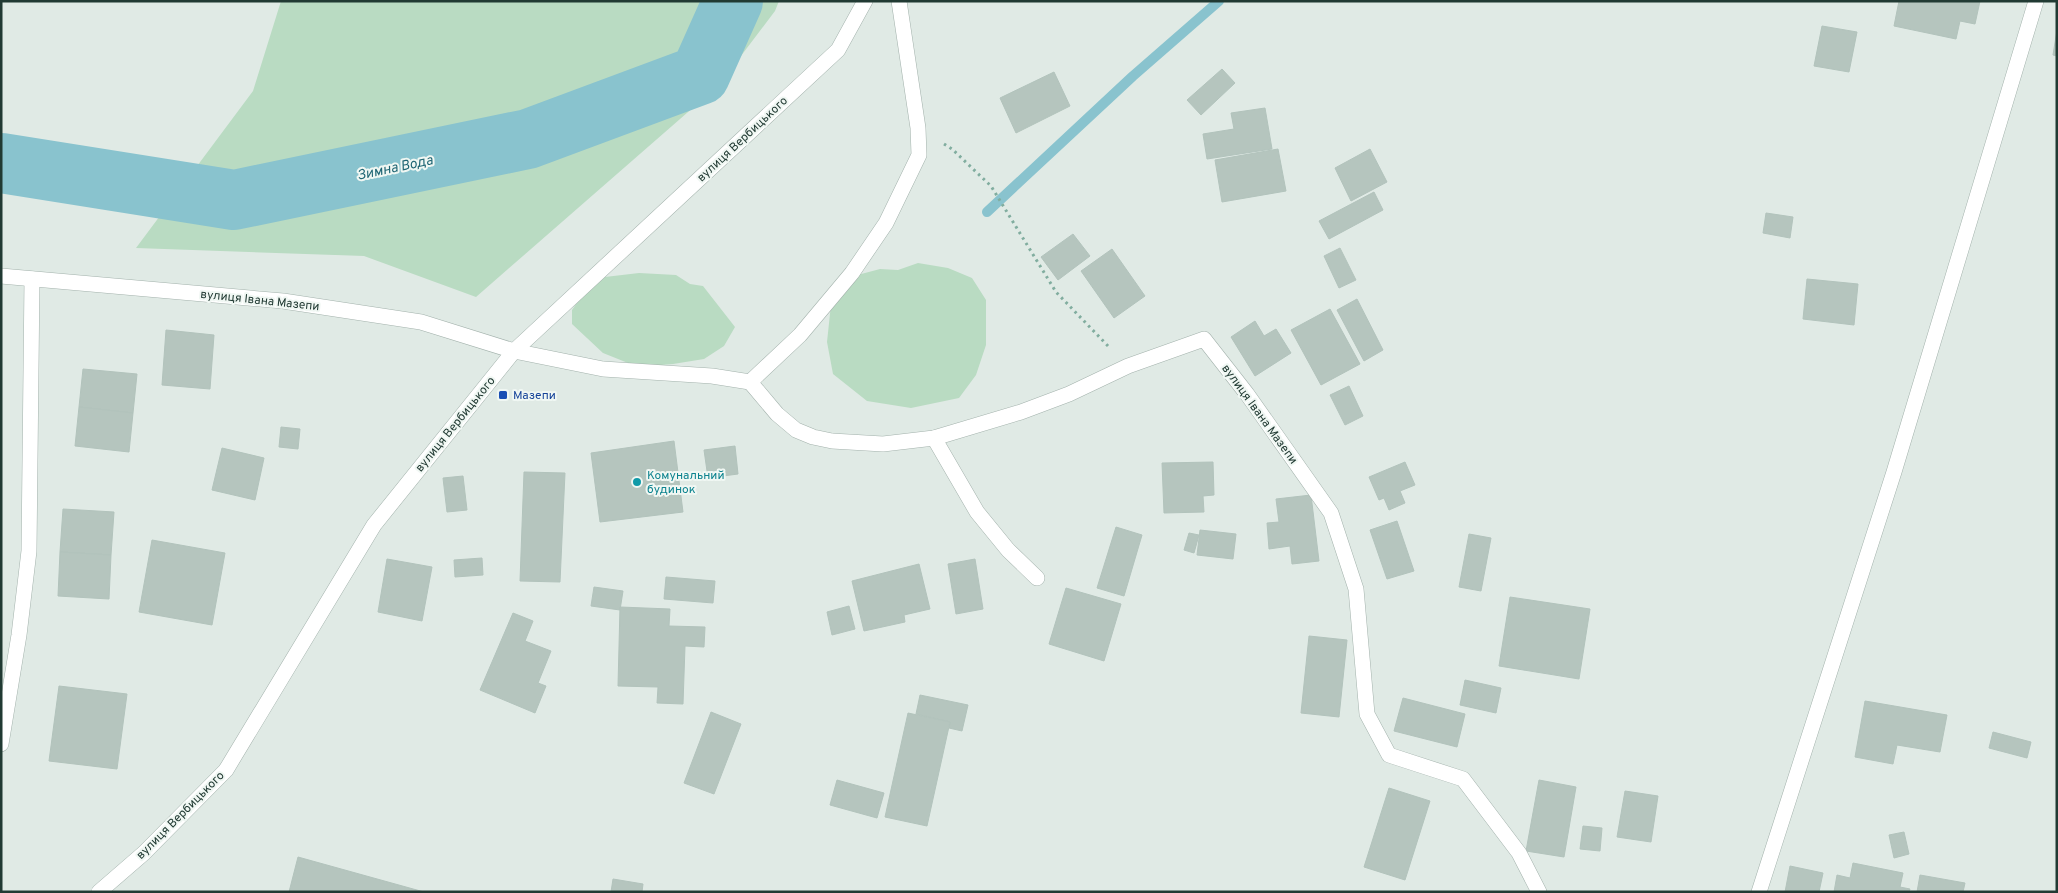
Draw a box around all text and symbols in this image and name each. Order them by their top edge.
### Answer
street label: вулиця Вербицького [694,93,792,186]
water label: Зимна Вода [356,152,435,185]
street label: вулиця Івана Мазепи [200,287,320,315]
street label: вулиця Івана Мазепи [1218,361,1301,468]
street label: вулиця Вербицького [412,373,499,476]
place label: Мазепи [513,388,556,404]
marker: Мазепи [497,389,509,401]
place label: Комунальний будинок [647,468,725,498]
marker: Комунальний будинок [631,476,643,488]
street label: вулиця Вербицького [133,768,228,863]

